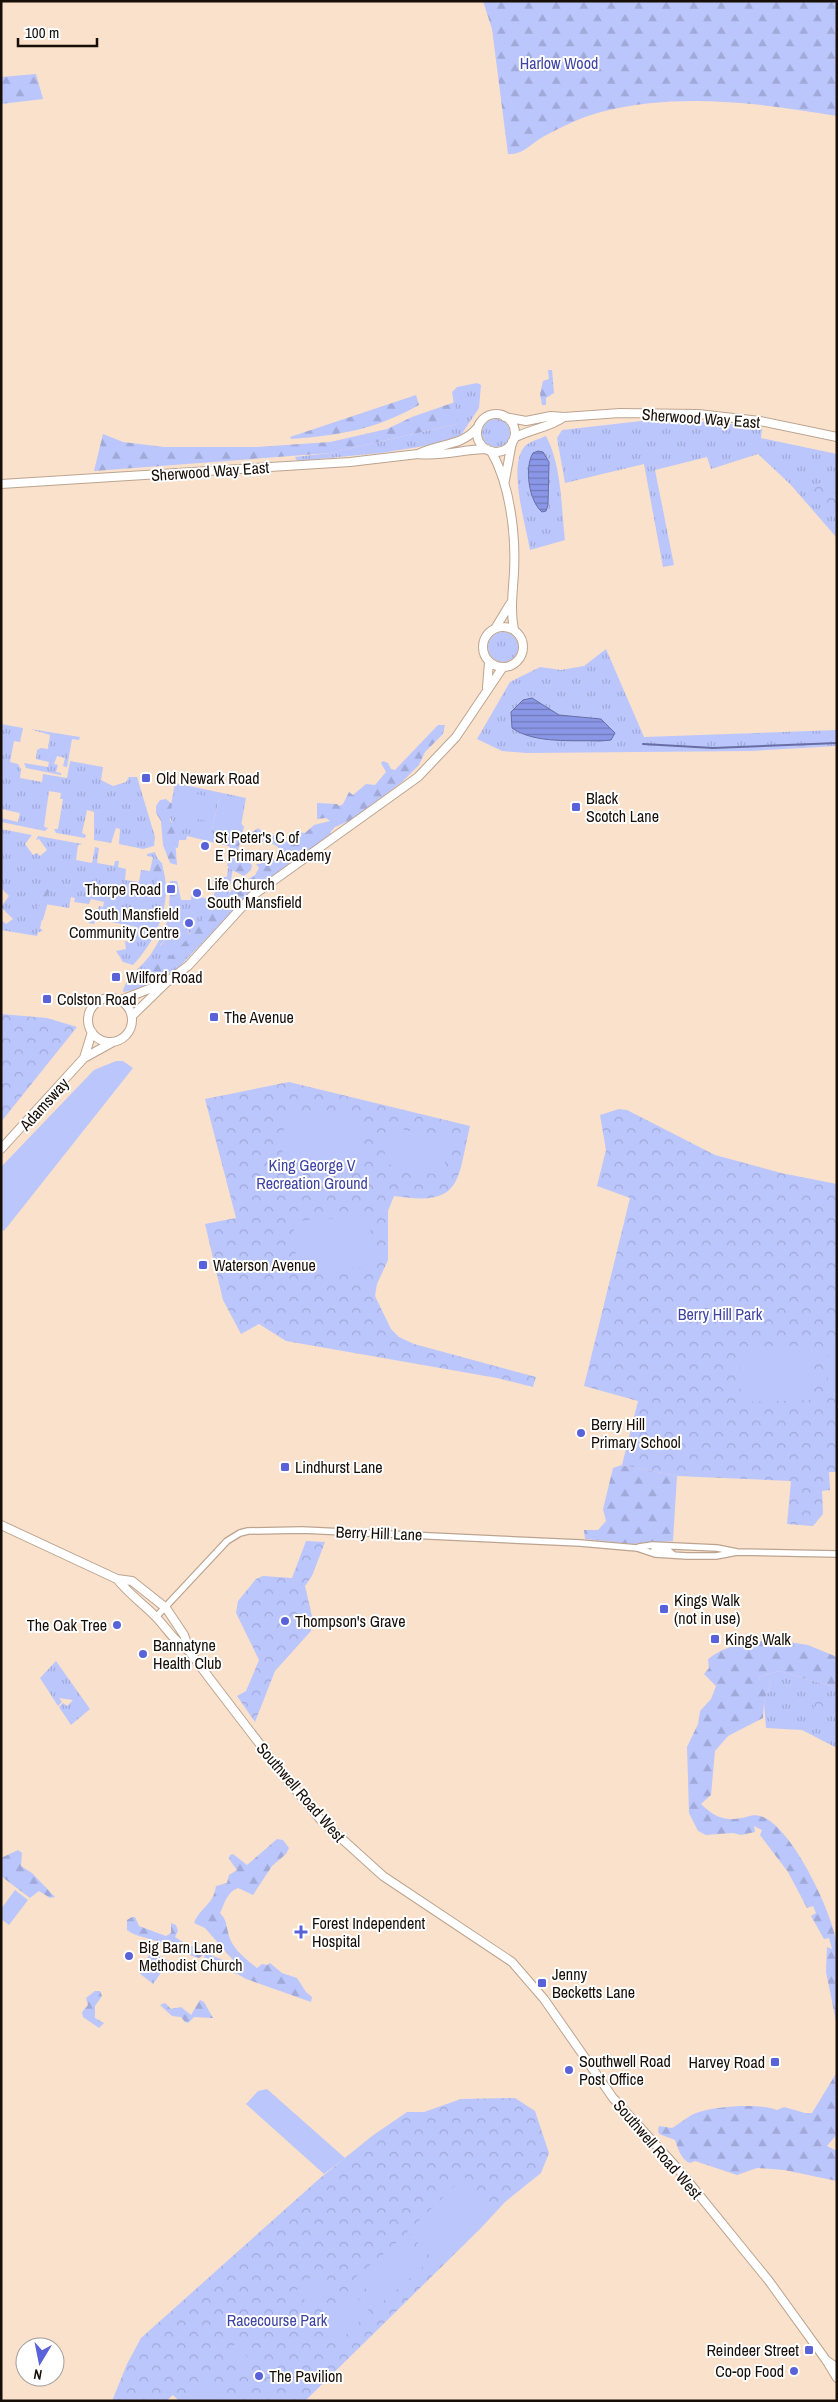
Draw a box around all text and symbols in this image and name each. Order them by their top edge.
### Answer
scale bar [18,15,96,47]
text: 100 m [25,22,59,43]
park label: Harlow Wood [520,52,598,74]
street label: Sherwood Way East [641,403,761,433]
street label: Sherwood Way East [150,456,270,486]
place label: Old Newark Road [156,767,260,789]
marker: Old Newark Road [140,772,152,784]
place label: Black Scotch Lane [586,787,659,827]
marker: Black Scotch Lane [570,801,582,813]
place label: St Peter's C of E Primary Academy [215,826,331,866]
marker: St Peter's C of E Primary Academy [199,840,211,852]
place label: Life Church South Mansfield [207,873,302,913]
place label: Thorpe Road [84,878,161,900]
marker: Thorpe Road [165,883,177,895]
marker: Life Church South Mansfield [191,887,203,899]
place label: South Mansfield Community Centre [69,903,179,943]
marker: South Mansfield Community Centre [183,917,195,929]
place label: Wilford Road [126,966,203,988]
marker: Wilford Road [110,971,122,983]
place label: Colston Road [57,988,137,1010]
marker: Colston Road [41,993,53,1005]
place label: The Avenue [224,1006,294,1028]
marker: The Avenue [208,1011,220,1023]
street label: Adamsway [14,1072,74,1136]
park label: King George V Recreation Ground [256,1154,368,1194]
place label: Waterson Avenue [213,1254,316,1276]
marker: Waterson Avenue [197,1259,209,1271]
park label: Berry Hill Park [678,1303,763,1325]
place label: Berry Hill Primary School [591,1413,681,1453]
marker: Berry Hill Primary School [575,1427,587,1439]
place label: Lindhurst Lane [295,1456,383,1478]
marker: Lindhurst Lane [279,1461,291,1473]
street label: Berry Hill Lane [335,1520,423,1546]
place label: Kings Walk (not in use) [674,1589,740,1629]
marker: Kings Walk (not in use) [658,1603,670,1615]
place label: Thompson's Grave [295,1610,405,1632]
place label: The Oak Tree [27,1614,107,1636]
marker: Thompson's Grave [279,1615,291,1627]
marker: The Oak Tree [111,1619,123,1631]
place label: Kings Walk [725,1628,791,1650]
marker: Kings Walk [709,1633,721,1645]
place label: Bannatyne Health Club [153,1634,222,1674]
marker: Bannatyne Health Club [137,1648,149,1660]
street label: Southwell Road West [252,1738,351,1847]
place label: Forest Independent Hospital [312,1912,426,1952]
marker: Forest Independent Hospital [294,1925,308,1939]
place label: Big Barn Lane Methodist Church [139,1936,243,1976]
marker: Big Barn Lane Methodist Church [123,1950,135,1962]
place label: Jenny Becketts Lane [552,1963,635,2003]
marker: Jenny Becketts Lane [536,1977,548,1989]
place label: Southwell Road Post Office [579,2050,671,2090]
place label: Harvey Road [688,2051,765,2073]
marker: Harvey Road [769,2056,781,2068]
marker: Southwell Road Post Office [563,2064,575,2076]
street label: Southwell Road West [609,2095,708,2204]
park label: Racecourse Park [227,2309,328,2331]
north arrow [15,2337,65,2387]
place label: Reindeer Street [706,2339,799,2361]
marker: Reindeer Street [803,2344,815,2356]
place label: Co-op Food [715,2360,784,2382]
text: N [32,2365,43,2384]
place label: The Pavilion [269,2365,343,2387]
marker: Co-op Food [788,2365,800,2377]
marker: The Pavilion [253,2370,265,2382]

